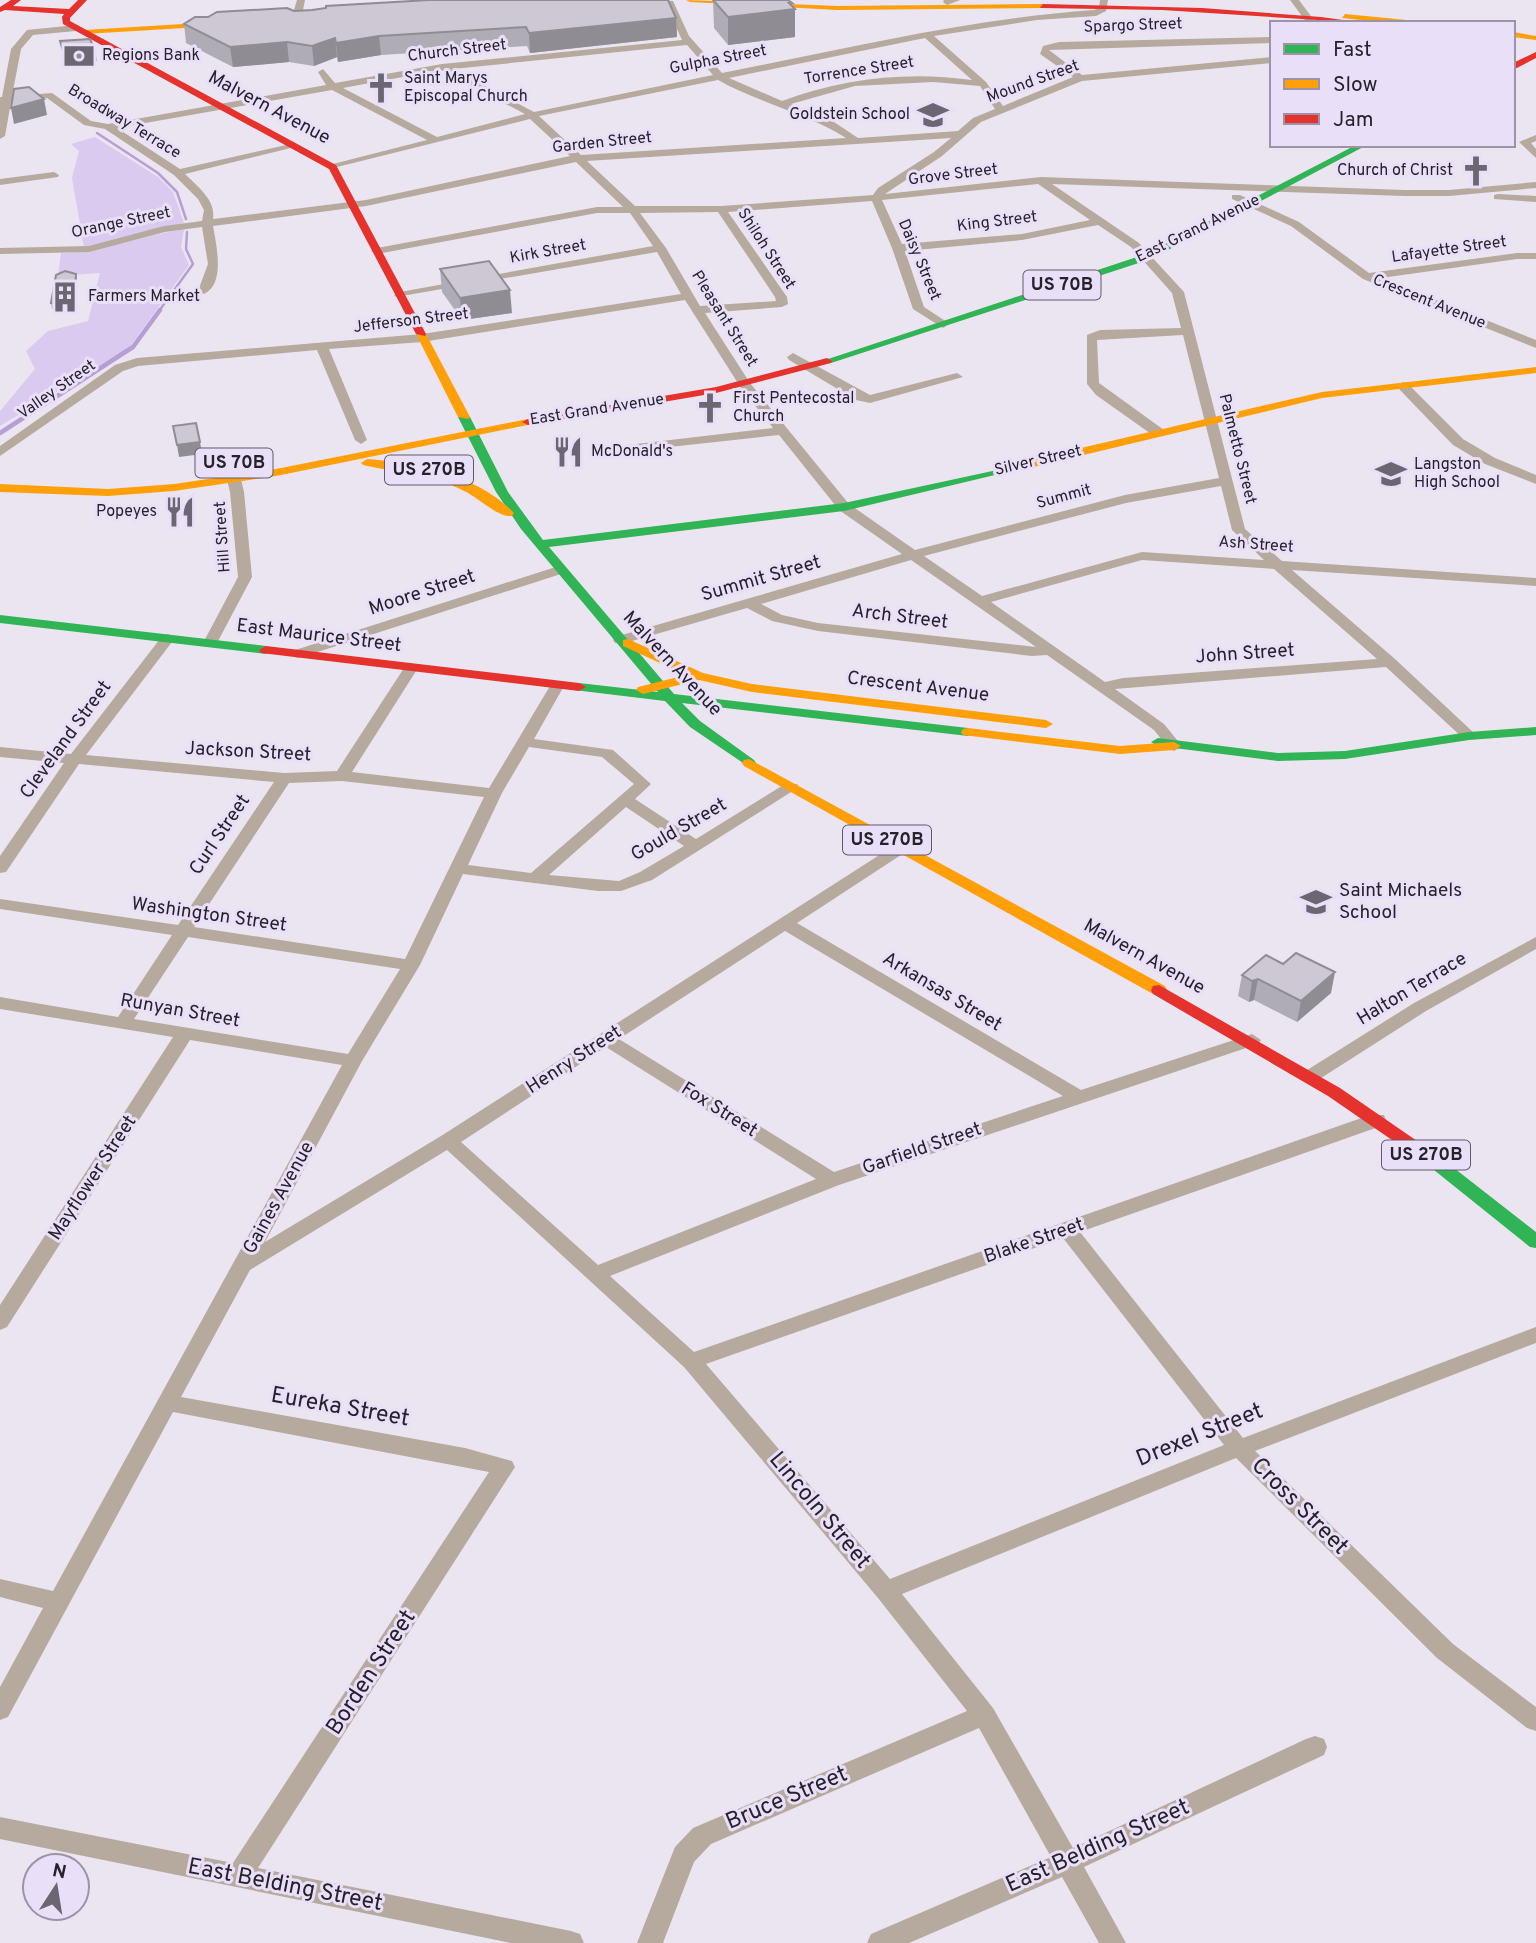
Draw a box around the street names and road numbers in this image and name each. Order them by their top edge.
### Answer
street label: Spargo Street [1083,14,1183,38]
street label: Church Street [407,35,507,67]
street label: Gulpha Street [668,41,768,79]
street label: Torrence Street [802,52,916,90]
street label: Mound Street [984,56,1082,108]
street label: Malvern Avenue [204,66,334,150]
street label: Broadway Terrace [64,80,184,164]
street label: Garden Street [551,128,653,158]
street label: Grove Street [907,160,999,190]
street label: East Grand Avenue [1133,190,1263,268]
street label: Orange Street [70,203,172,243]
street label: Shiloh Street [732,205,800,293]
street label: King Street [956,207,1038,237]
street label: Daisy Street [893,216,945,304]
street label: Lafayette Street [1390,232,1508,268]
street label: Kirk Street [508,235,588,269]
street label: Pleasant Street [686,267,762,371]
road number: US 70B [1024,270,1100,300]
street label: Crescent Avenue [1369,270,1489,334]
street label: Jefferson Street [352,304,470,338]
street label: Valley Street [14,356,100,424]
street label: East Grand Avenue [529,390,665,430]
street label: Palmetto Street [1214,392,1260,506]
street label: Silver Street [993,441,1083,481]
road number: US 70B [196,448,272,477]
road number: US 270B [385,456,473,484]
street label: Summit [1034,480,1094,514]
street label: Hill Street [211,501,235,573]
street label: Ash Street [1218,532,1294,558]
street label: Summit Street [698,550,824,608]
street label: Moore Street [366,564,478,622]
street label: Arch Street [850,599,950,635]
street label: Malvern Avenue [617,606,727,722]
street label: East Maurice Street [235,614,403,658]
street label: John Street [1195,639,1295,669]
street label: Crescent Avenue [846,666,990,708]
street label: Cleveland Street [15,676,117,804]
street label: Jackson Street [184,737,312,767]
street label: Curl Street [184,790,256,880]
street label: Gould Street [627,793,731,867]
road number: US 270B [843,826,931,854]
street label: Washington Street [130,892,288,938]
street label: Malvern Avenue [1079,914,1209,1000]
street label: Arkansas Street [878,947,1006,1037]
street label: Halton Terrace [1353,947,1471,1031]
street label: Runyan Street [118,989,242,1033]
street label: Henry Street [522,1020,626,1100]
street label: Fox Street [676,1077,762,1143]
street label: Mayflower Street [44,1111,142,1245]
street label: Garfield Street [859,1117,985,1181]
street label: Gaines Avenue [238,1137,320,1259]
road number: US 270B [1382,1140,1470,1170]
street label: Blake Street [981,1213,1087,1269]
street label: Eureka Street [268,1382,412,1434]
street label: Drexel Street [1132,1397,1268,1475]
street label: Lincoln Street [762,1446,876,1576]
street label: Cross Street [1244,1452,1354,1562]
street label: Borden Street [321,1605,423,1741]
street label: Bruce Street [722,1760,852,1838]
street label: East Belding Street [1002,1794,1194,1900]
street label: East Belding Street [185,1853,385,1919]

